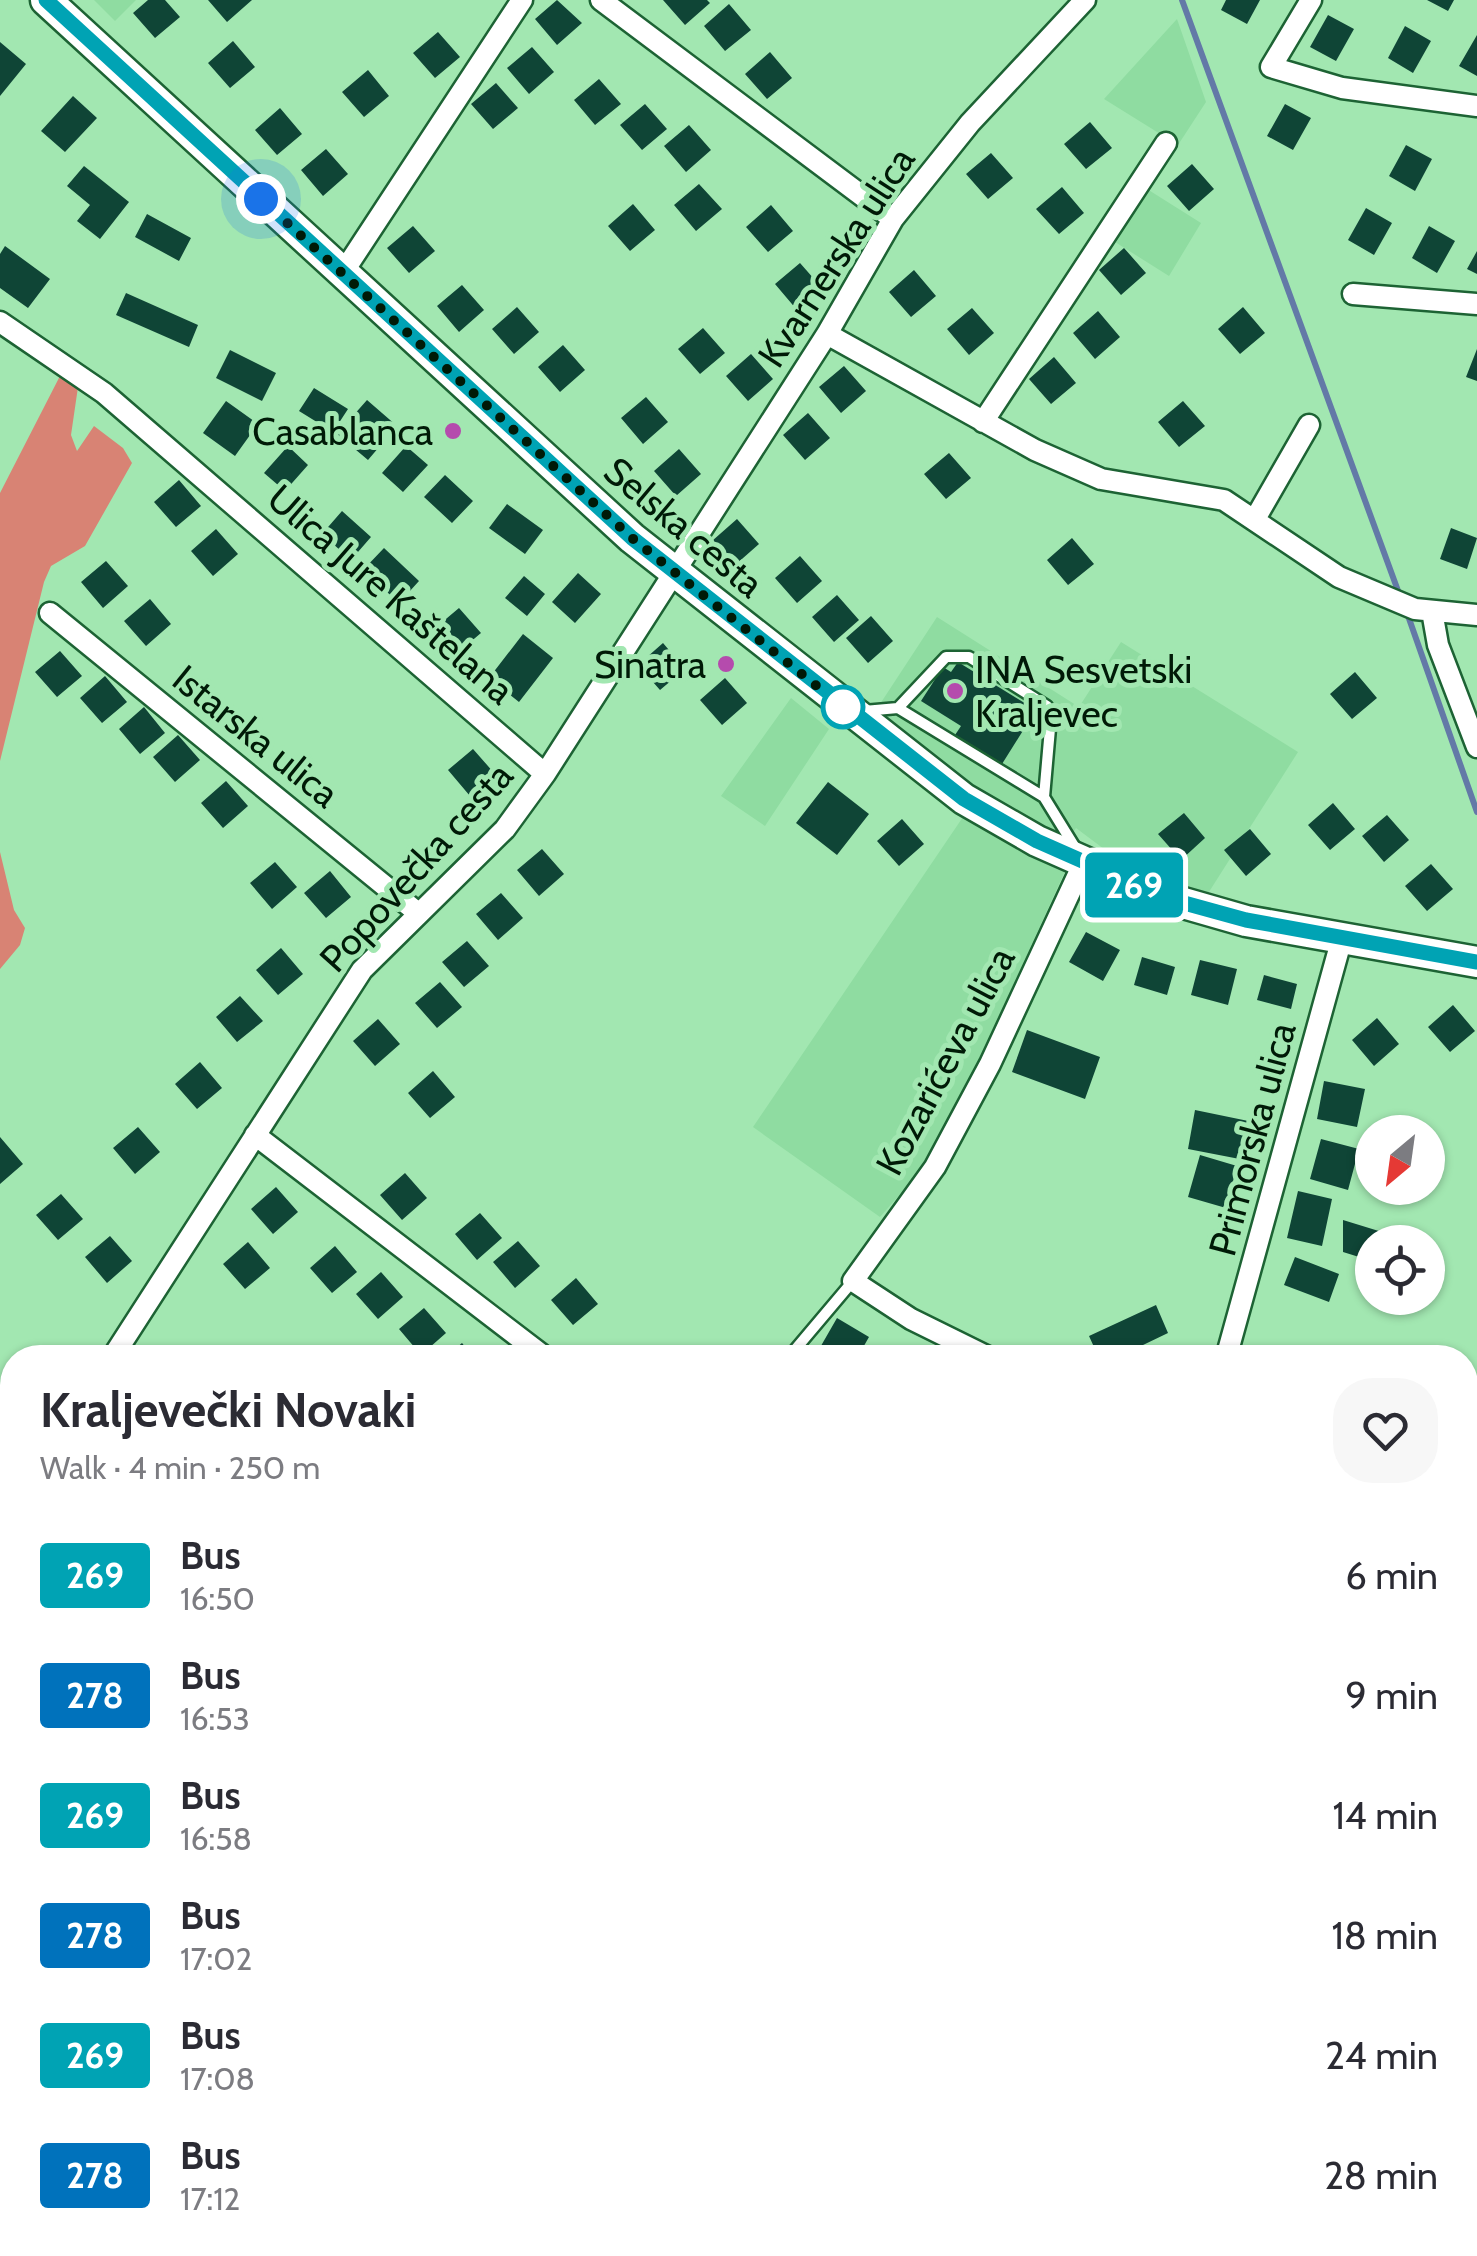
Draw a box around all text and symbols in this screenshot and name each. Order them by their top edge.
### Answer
street label: Kvarnerska ulica [747,138,925,376]
your location [236,174,286,224]
place label: Casablanca [252,408,433,455]
marker: Casablanca [442,420,464,442]
street label: Selska cesta [595,447,773,607]
street label: Ulica Jure Kaštelana [258,474,524,714]
place label: Sinatra [594,641,706,688]
place label: INA Sesvetski Kraljevec [975,646,1192,737]
marker: Sinatra [715,653,737,675]
street label: Istarska ulica [164,655,348,817]
marker: INA Sesvetski Kraljevec [944,680,966,702]
unlabelled marker [822,686,864,728]
street label: Popovečka cesta [310,753,522,981]
line badge: 269 [1076,852,1192,918]
text: 269 [1105,864,1163,907]
street label: Kozarićeva ulica [865,939,1025,1183]
street label: Primorska ulica [1198,1017,1306,1261]
north arrow [1355,1115,1445,1205]
map controls [1355,1115,1445,1315]
button: locate [1355,1225,1445,1315]
button: heart [1333,1378,1438,1483]
text: Kraljevečki Novaki [40,1381,416,1439]
text: Walk · 4 min · 250 m [40,1448,320,1487]
text: Bus [180,1532,241,1579]
text: 6 min [1345,1552,1438,1599]
text: 269 [66,1554,124,1597]
text: 16:50 [180,1579,255,1618]
text: Bus [180,1652,241,1699]
text: 9 min [1345,1672,1438,1719]
text: 278 [66,1674,124,1717]
text: 16:53 [180,1699,250,1738]
text: Bus [180,1772,241,1819]
text: 14 min [1332,1792,1438,1839]
text: 269 [66,1794,124,1837]
text: 16:58 [180,1819,252,1858]
text: Bus [180,1892,241,1939]
text: 18 min [1331,1912,1438,1959]
text: 278 [66,1914,124,1957]
text: 17:02 [180,1939,252,1978]
text: Bus [180,2012,241,2059]
text: 24 min [1325,2032,1438,2079]
text: 269 [66,2034,124,2077]
text: 17:08 [180,2059,255,2098]
text: Bus [180,2132,241,2179]
text: 28 min [1324,2152,1438,2199]
text: 278 [66,2154,124,2197]
text: 17:12 [180,2179,240,2218]

